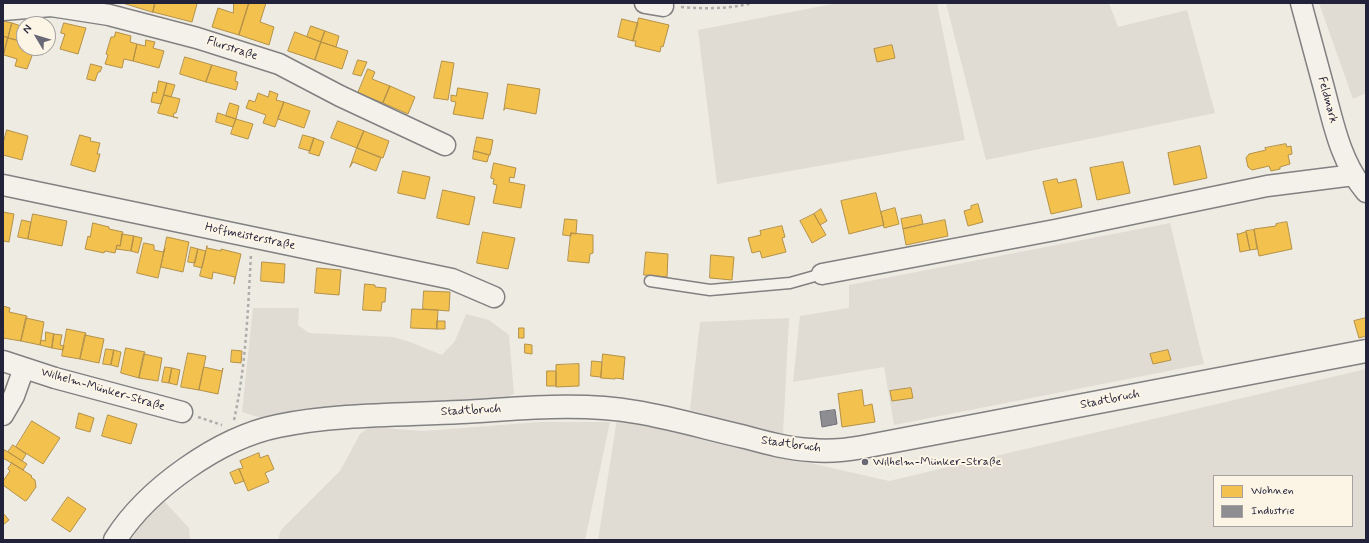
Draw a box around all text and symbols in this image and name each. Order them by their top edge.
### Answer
north arrow [16,16,56,56]
text: N [20,22,35,36]
street label: Flurstraße [205,34,259,64]
street label: Feldmark [1314,75,1340,125]
street label: Hoffmeisterstraße [204,220,296,254]
street label: Wilhelm-Münker-Straße [39,365,167,415]
street label: Stadtbruch [1079,387,1141,413]
street label: Stadtbruch [441,402,501,420]
street label: Stadtbruch [760,434,822,456]
place label: Wilhelm-Münker-Straße [873,455,1001,469]
marker: Wilhelm-Münker-Straße [860,457,870,467]
legend [1213,475,1353,527]
text: Wohnen [1251,483,1294,499]
text: Industrie [1251,503,1295,519]

